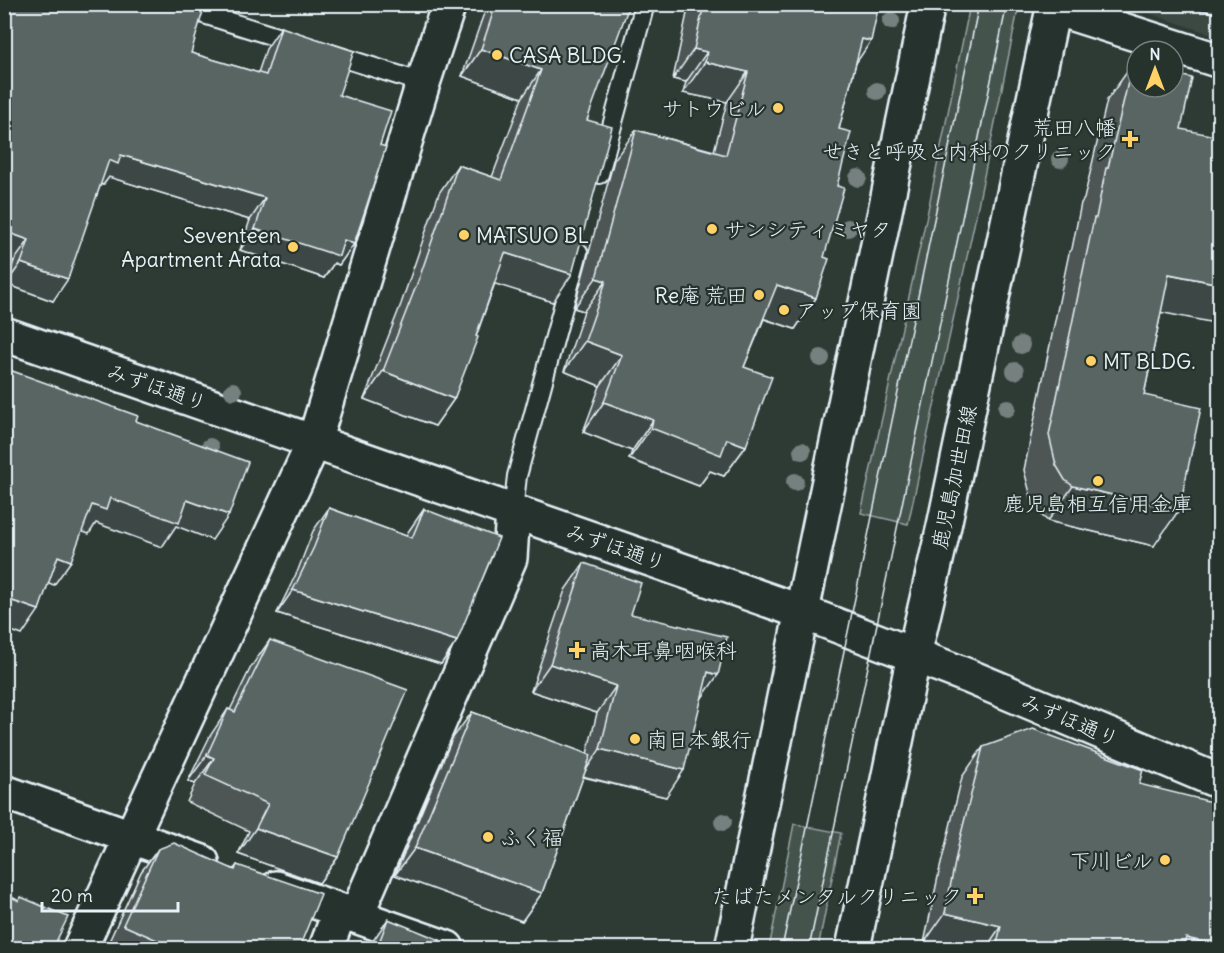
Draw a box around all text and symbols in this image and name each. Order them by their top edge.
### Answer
north arrow [1125,39,1185,99]
place label: CASA BLDG. [509,42,626,69]
text: N [1149,44,1161,64]
marker: CASA BLDG. [490,48,504,62]
place label: サトウビル [661,95,766,122]
marker: サトウビル [771,101,785,115]
place label: 荒田八幡 せきと呼吸と内科のクリニック [822,114,1116,165]
marker: 荒田八幡 せきと呼吸と内科のクリニック [1121,130,1139,148]
place label: サンシティミヤタ [724,216,892,243]
place label: Seventeen Apartment Arata [121,222,281,273]
place label: MATSUO BL [476,222,589,249]
marker: サンシティミヤタ [705,222,719,236]
marker: MATSUO BL [457,228,471,242]
marker: Seventeen Apartment Arata [286,240,300,254]
place label: Re庵 荒田 [655,282,747,309]
marker: Re庵 荒田 [752,288,766,302]
place label: アップ保育園 [796,297,922,324]
marker: アップ保育園 [777,303,791,317]
place label: MT BLDG. [1103,348,1196,375]
marker: MT BLDG. [1084,354,1098,368]
street label: みずほ通り [103,357,211,417]
street label: 鹿児島加世田線 [926,402,982,552]
marker: 鹿児島相互信用金庫 [1091,474,1105,488]
place label: 鹿児島相互信用金庫 [1004,490,1193,517]
street label: みずほ通り [562,517,670,577]
place label: 高木耳鼻咽喉科 [590,637,737,664]
marker: 高木耳鼻咽喉科 [568,641,586,659]
street label: みずほ通り [1017,687,1123,753]
place label: 南日本銀行 [647,726,752,753]
marker: 南日本銀行 [628,732,642,746]
place label: ふく福 [500,824,563,851]
marker: ふく福 [481,830,495,844]
place label: 下川ビル [1069,847,1153,874]
marker: 下川ビル [1158,853,1172,867]
scale bar [42,875,178,913]
place label: たばたメンタルクリニック [711,883,962,910]
text: 20 m [51,884,93,907]
marker: たばたメンタルクリニック [966,887,984,905]

